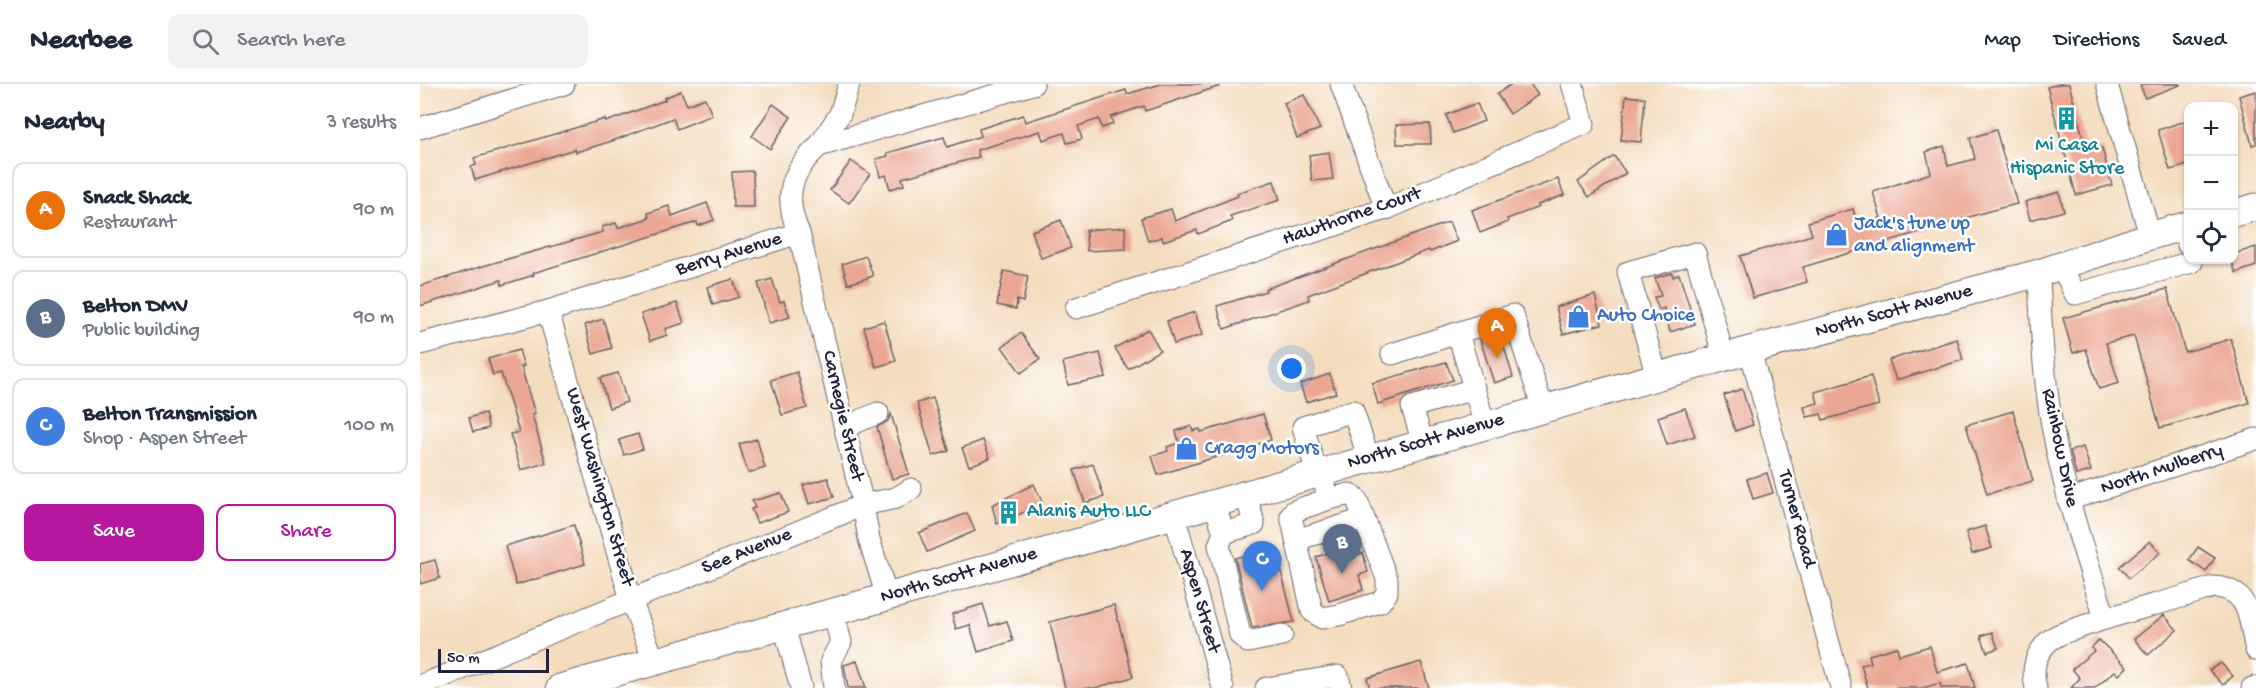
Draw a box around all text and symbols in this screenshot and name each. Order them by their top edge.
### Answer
search box [168,14,588,68]
text: Nearbee [30,25,132,58]
icon: search [189,25,222,58]
text: Search here [237,28,345,54]
text: Map [1984,29,2021,54]
text: Directions [2054,29,2139,54]
text: Saved [2172,29,2226,54]
map controls [2184,102,2238,264]
button: + [2184,102,2238,156]
building icon: Mi Casa Hispanic Store [2054,105,2080,131]
text: Nearby [24,108,105,139]
text: 3 results [327,112,396,135]
place label: Mi Casa Hispanic Store [2010,135,2125,181]
button: − [2184,156,2238,210]
street label: Hawthorne Court [1280,182,1426,251]
text: Snack Shack [83,186,190,212]
text: A [40,199,51,222]
text: 90 m [354,199,394,222]
button: locate [2184,210,2238,264]
text: Restaurant [83,212,176,235]
place label: Jack's tune up and alignment [1854,213,1976,259]
shop icon: Jack's tune up and alignment [1823,222,1849,248]
street label: Berry Avenue [672,228,785,282]
street label: North Scott Avenue [1813,280,1976,344]
text: Belton DMV [83,294,188,320]
shop icon: Auto Choice [1566,303,1592,329]
place label: Auto Choice [1597,305,1696,328]
text: B [40,307,51,330]
text: 90 m [354,307,394,330]
pin: A [1478,308,1516,358]
text: Public building [83,320,200,343]
street label: Carnegie Street [816,349,869,485]
your location [1277,354,1306,383]
street label: West Washington Street [560,385,639,591]
street label: Rainbow Drive [2035,387,2083,510]
text: Belton Transmission [83,402,257,428]
street label: North Scott Avenue [1345,408,1508,475]
text: C [40,415,51,438]
text: 100 m [344,415,394,438]
text: Shop · Aspen Street [83,428,246,451]
shop icon: Cragg Motors [1174,436,1200,462]
place label: Cragg Motors [1205,438,1319,461]
street label: North Mulberry [2098,439,2226,501]
street label: Turner Road [1772,467,1821,572]
building icon: Alanis Auto LLC [996,499,1022,525]
place label: Alanis Auto LLC [1027,501,1151,524]
button: Save [24,504,204,561]
button: Share [216,504,396,561]
street label: See Avenue [699,523,796,580]
pin: B [1322,524,1362,574]
street label: North Scott Avenue [878,542,1041,609]
pin: C [1242,542,1282,591]
street label: Aspen Street [1173,546,1225,657]
scale bar [438,646,549,674]
text: 50 m [447,650,480,669]

